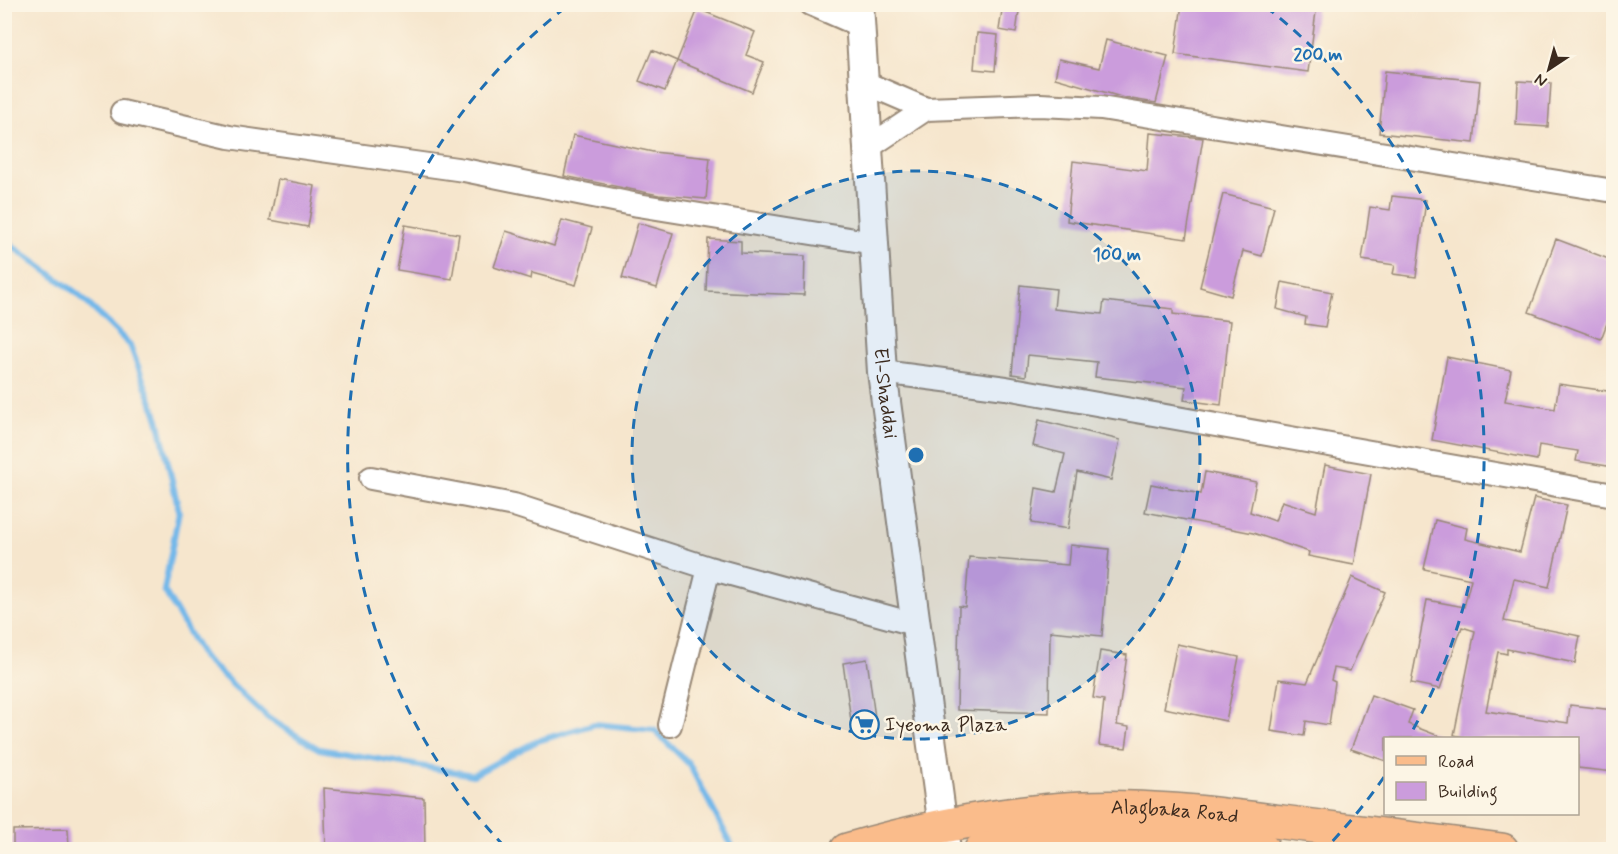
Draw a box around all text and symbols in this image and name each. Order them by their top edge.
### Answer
north arrow [1519,39,1579,99]
text: 200 m [1293,43,1343,67]
text: N [1531,68,1552,92]
text: 100 m [1093,243,1141,267]
street label: El-Shaddai [867,347,904,440]
centre of rings [906,445,926,465]
supermarket icon: Iyeoma Plaza [848,709,880,741]
place label: Iyeoma Plaza [885,712,1008,739]
legend [1384,737,1579,815]
text: Road [1438,750,1474,774]
text: Building [1438,780,1498,806]
street label: Alagbaka Road [1111,794,1240,830]

